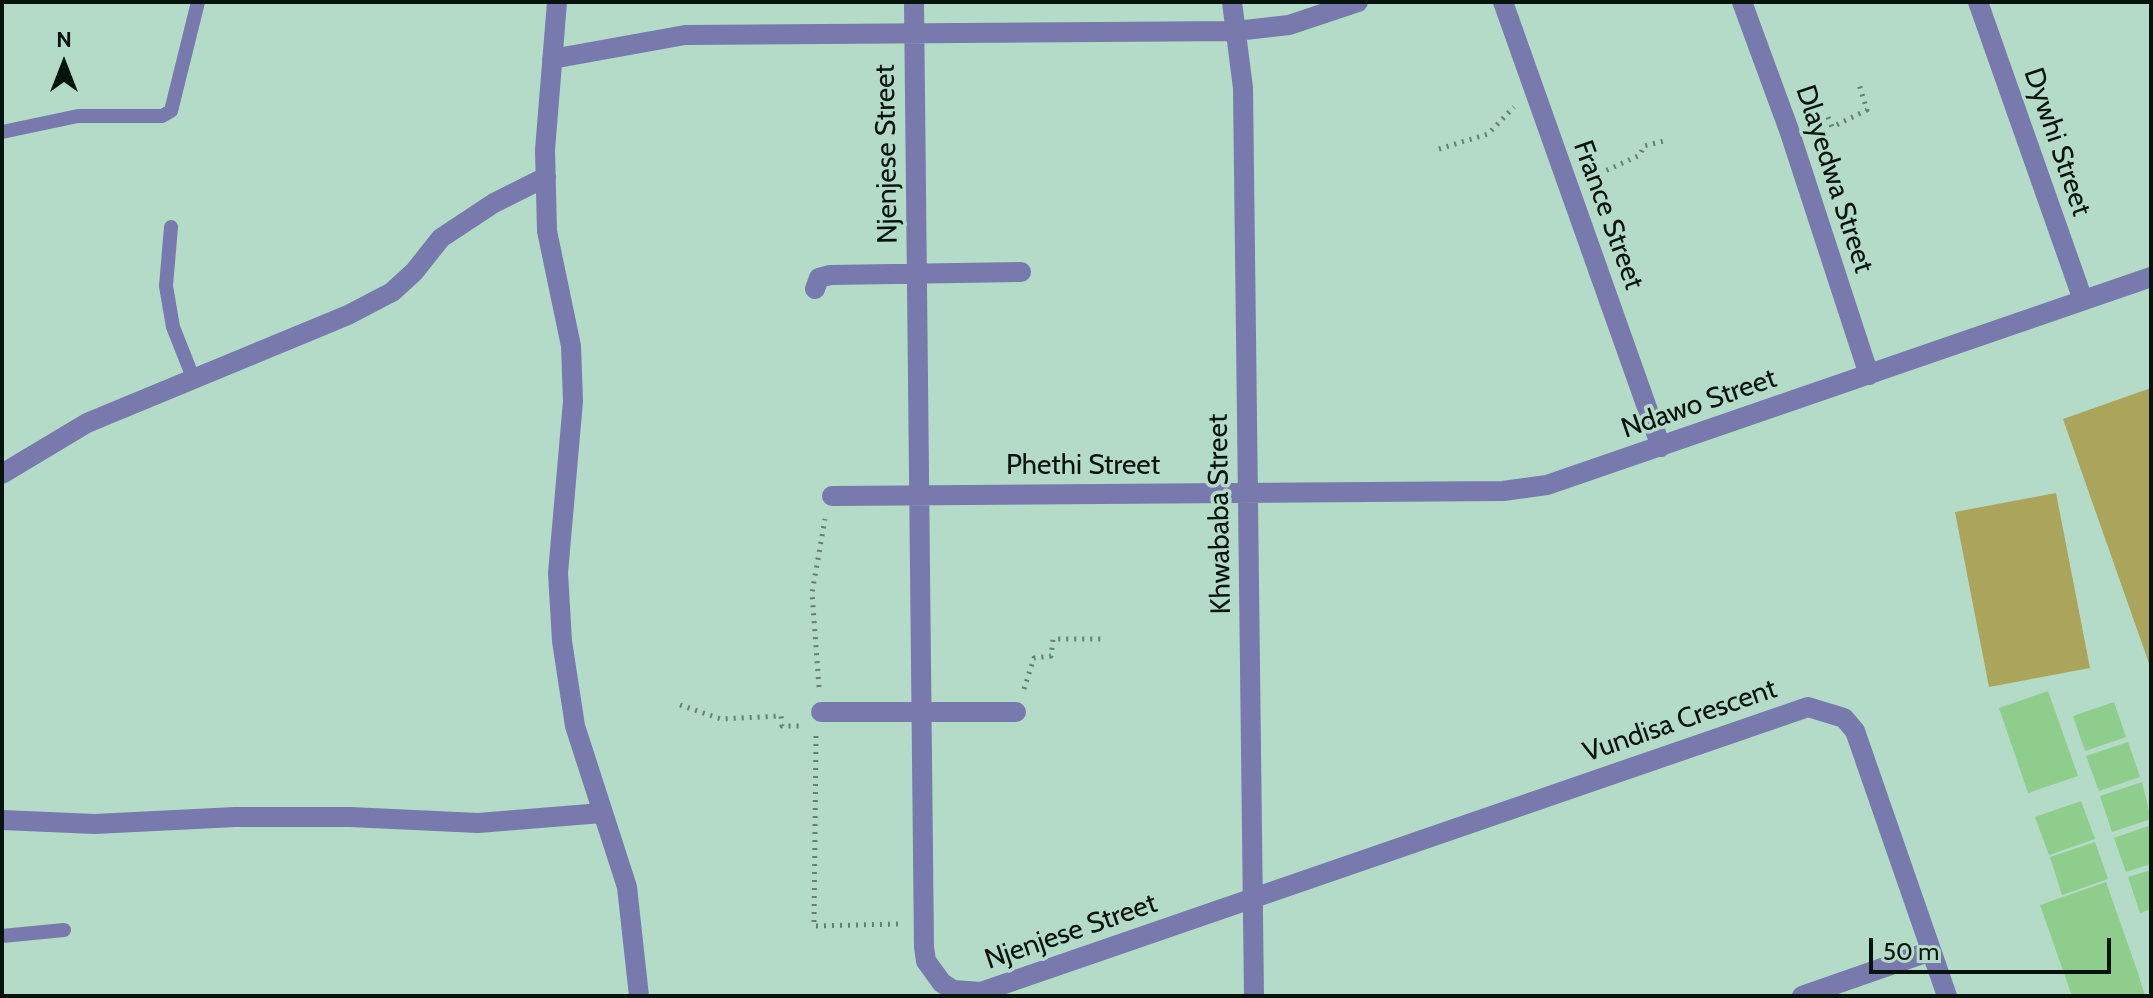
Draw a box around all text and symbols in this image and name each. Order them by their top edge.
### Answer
north arrow [24,24,104,104]
text: N [56,26,72,53]
street label: Njenjese Street [869,64,905,244]
street label: Dywhi Street [2016,64,2098,220]
street label: Dlayedwa Street [1788,81,1880,277]
street label: France Street [1565,136,1651,294]
street label: Ndawo Street [1617,362,1781,446]
street label: Khwababa Street [1201,413,1239,615]
street label: Phethi Street [1006,449,1160,483]
street label: Vundisa Crescent [1579,672,1781,770]
street label: Njenjese Street [981,887,1161,977]
scale bar [1873,922,2115,972]
text: 50 m [1883,937,1939,966]

